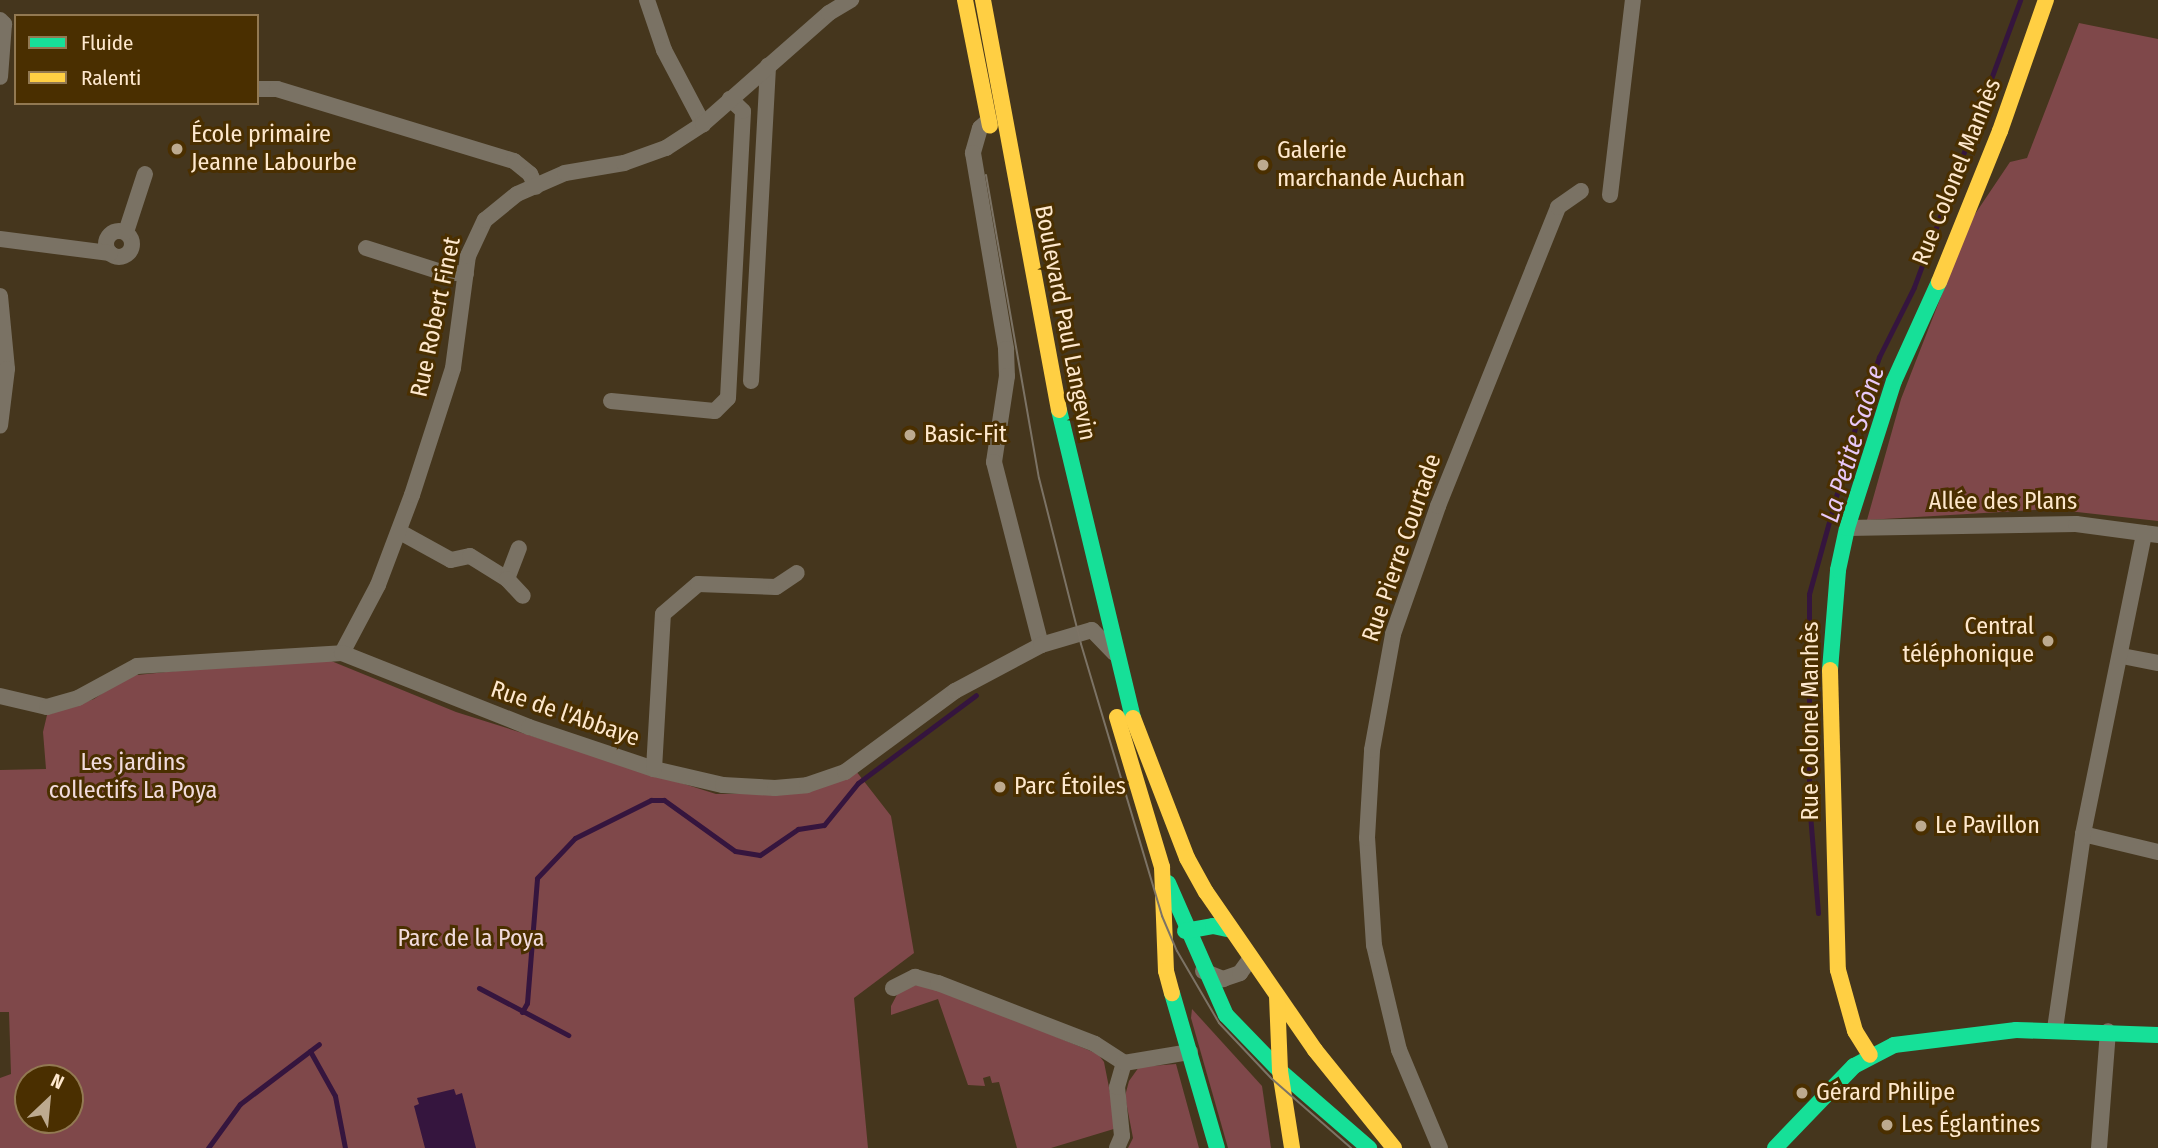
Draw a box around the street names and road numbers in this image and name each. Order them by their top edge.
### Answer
street label: Rue Colonel Manhès [1906,74,2008,270]
street label: Boulevard Paul Langevin [1028,203,1102,443]
street label: Rue Robert Finet [405,234,467,400]
street label: Rue Pierre Courtade [1356,450,1448,646]
street label: Allée des Plans [1929,488,2077,516]
street label: Rue Colonel Manhès [1797,621,1825,821]
street label: Rue de l'Abbaye [487,675,643,753]

